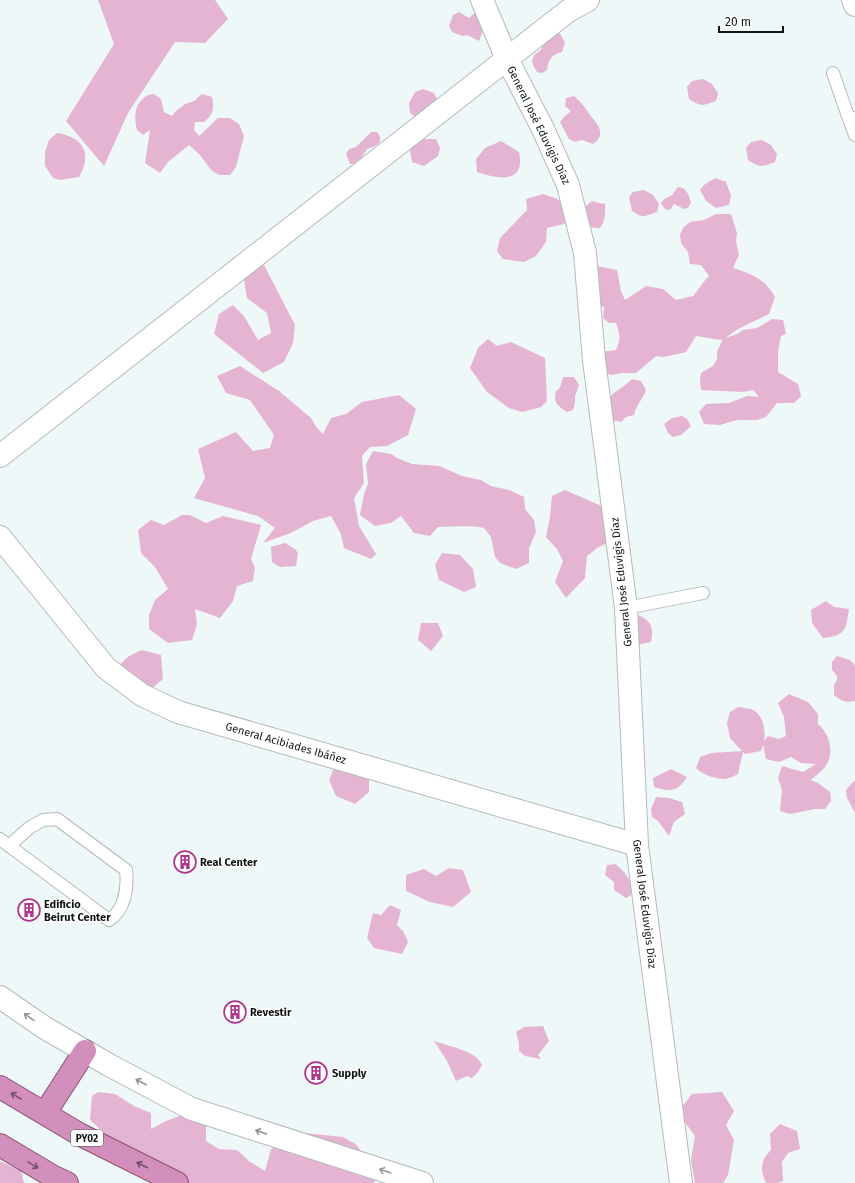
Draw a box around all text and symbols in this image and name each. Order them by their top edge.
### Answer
scale bar [719,8,783,34]
text: 20 m [725,15,751,29]
street label: General José Eduvigis Díaz [504,64,573,187]
street label: General José Eduvigis Díaz [608,516,635,647]
street label: General Acibiades Ibáñez [224,720,348,767]
street label: General José Eduvigis Díaz [630,839,659,970]
building icon: Real Center [172,849,198,875]
place label: Real Center [200,856,258,869]
building icon: Edificio Beirut Center [16,897,42,923]
place label: Edificio Beirut Center [44,898,111,924]
building icon: Revestir [222,999,248,1025]
place label: Revestir [250,1006,292,1019]
one-way arrow [24,1013,35,1021]
building icon: Supply [303,1060,329,1086]
place label: Supply [332,1067,367,1080]
one-way arrow [135,1078,147,1085]
one-way arrow [11,1092,22,1100]
one-way arrow [255,1127,267,1135]
road number: PY02 [71,1130,103,1146]
one-way arrow [27,1161,39,1169]
one-way arrow [136,1161,148,1169]
one-way arrow [379,1167,392,1174]

